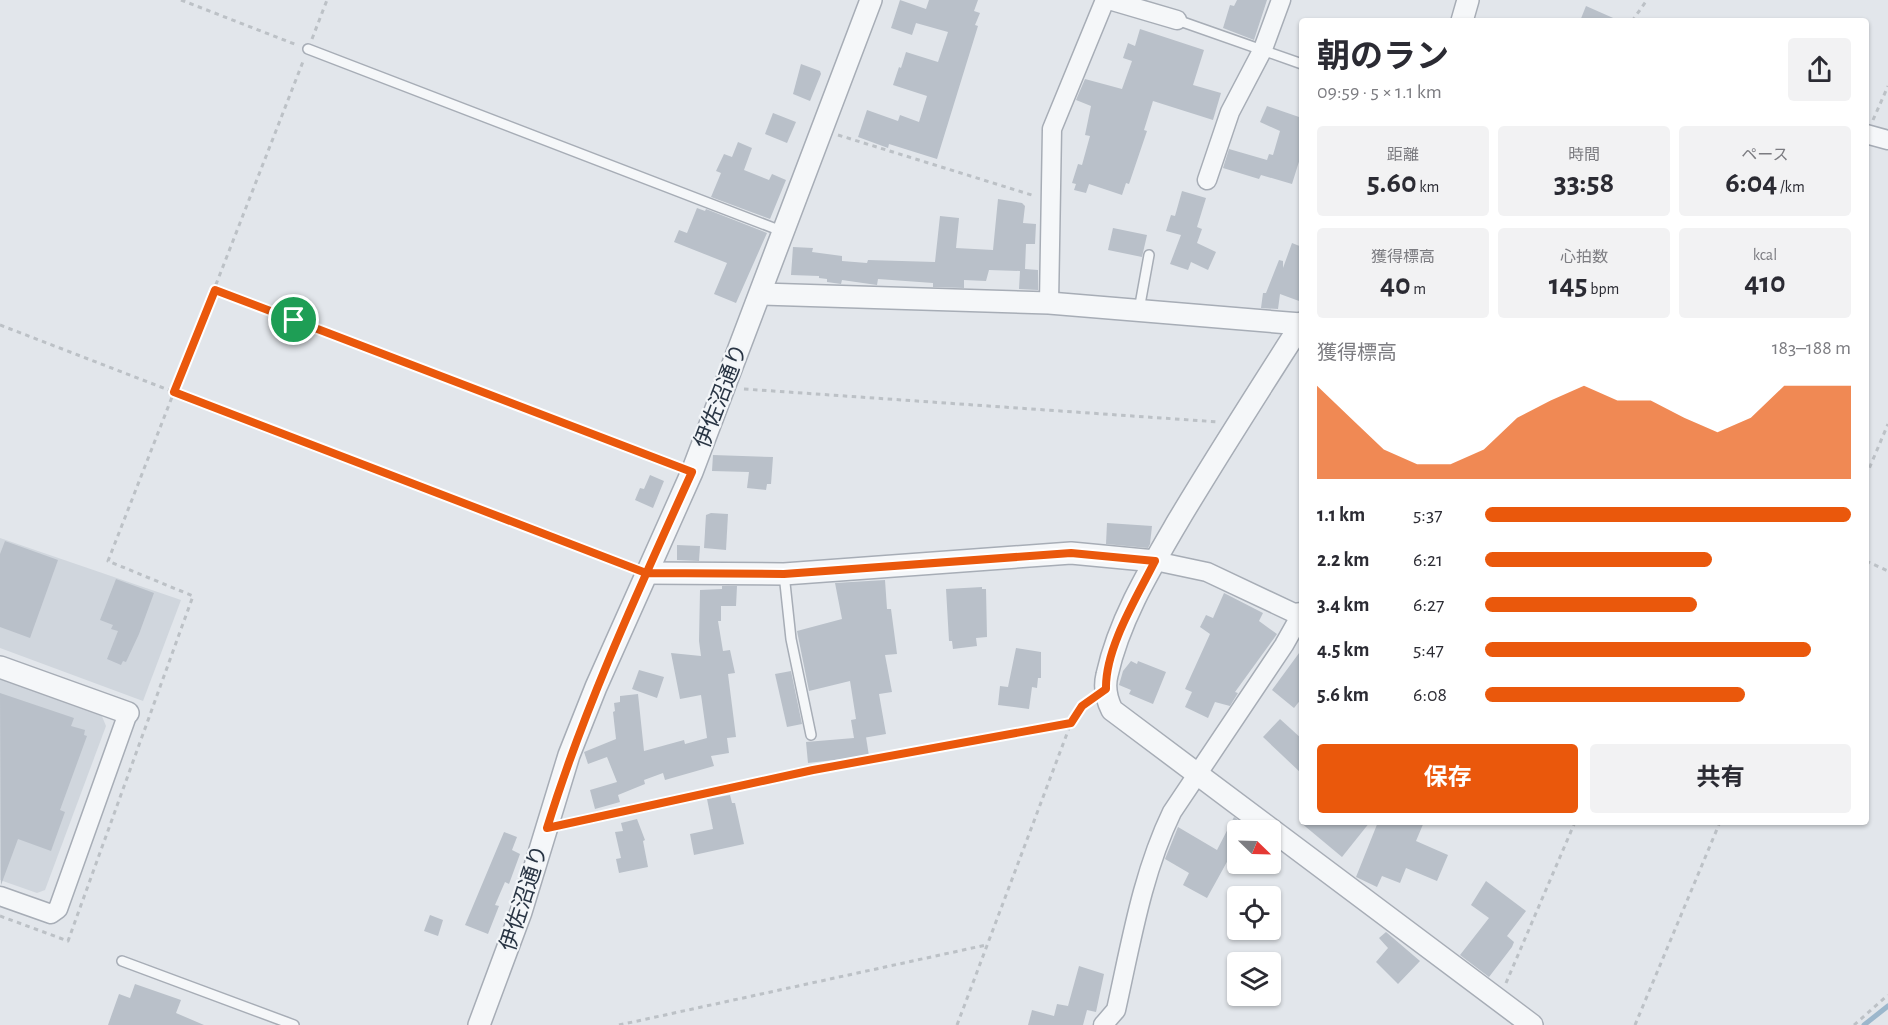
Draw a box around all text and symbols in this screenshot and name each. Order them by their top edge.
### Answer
button: share [1788,38,1851,101]
text: 朝のラン [1317,41,1449,74]
text: 09:59 · 5 × 1.1 km [1317,82,1442,102]
text: 距離 [1387,147,1419,163]
text: 時間 [1568,147,1600,163]
text: ペース [1741,147,1789,163]
text: 5.60 [1367,168,1417,198]
text: 33:58 [1554,168,1614,198]
text: 6:04 [1725,168,1777,198]
text: km [1417,179,1439,195]
text: /km [1777,179,1805,195]
text: kcal [1753,247,1777,263]
text: 獲得標高 [1371,249,1435,265]
text: 心拍数 [1560,249,1608,265]
text: 410 [1744,268,1786,298]
text: 40 [1380,270,1411,300]
text: 145 [1549,270,1588,300]
text: m [1411,281,1426,297]
text: bpm [1588,281,1619,297]
pin [268,294,319,345]
icon: arrive [277,303,310,336]
text: 183–188 m [1772,338,1851,358]
street label: 伊佐沼通り [690,340,751,451]
text: 獲得標高 [1317,343,1397,363]
text: 1.1 km [1317,505,1365,525]
text: 5:37 [1413,505,1443,525]
text: 2.2 km [1317,550,1369,570]
text: 6:21 [1413,550,1443,570]
text: 3.4 km [1317,595,1369,615]
text: 6:27 [1413,595,1444,615]
text: 4.5 km [1317,640,1369,660]
text: 5:47 [1413,640,1444,660]
text: 5.6 km [1317,685,1369,705]
text: 6:08 [1413,685,1447,705]
button: 保存 [1317,744,1578,813]
button: 共有 [1590,744,1851,813]
north arrow [1227,820,1281,874]
map controls [1227,820,1281,1006]
street label: 伊佐沼通り [496,842,551,954]
button: locate [1227,886,1281,940]
button: layers [1227,952,1281,1006]

